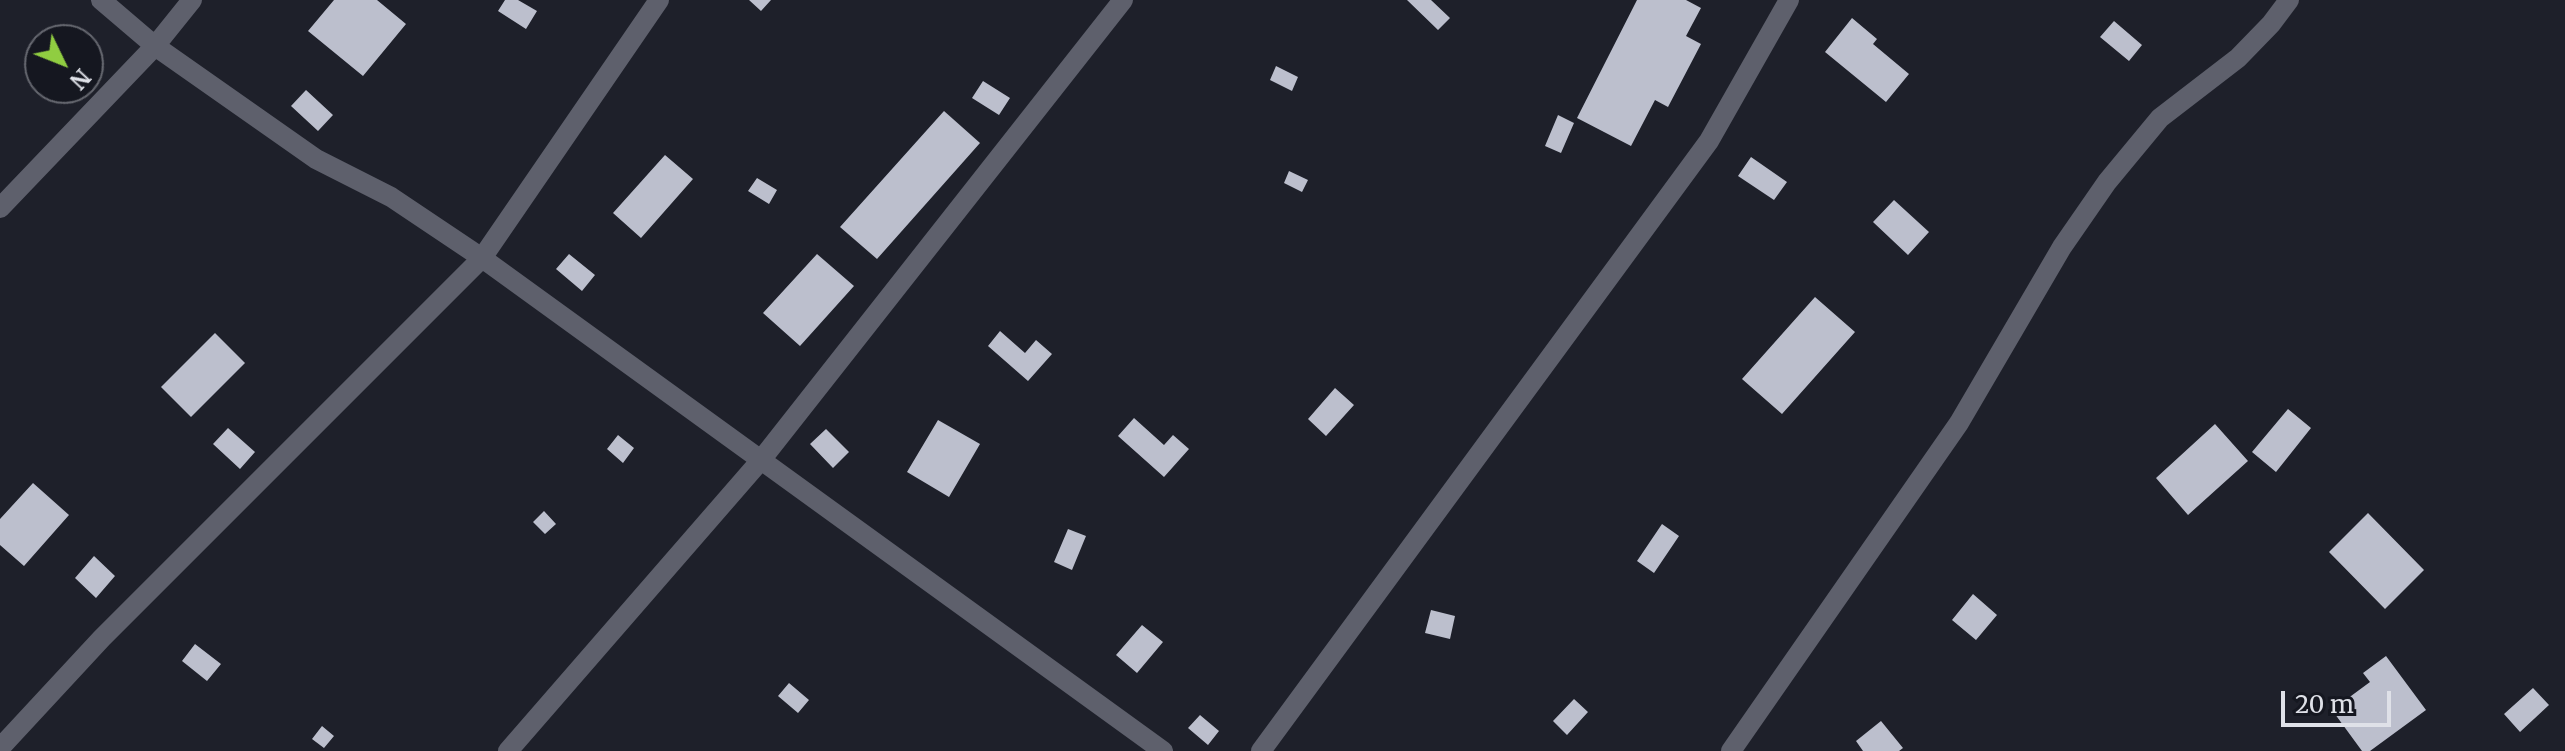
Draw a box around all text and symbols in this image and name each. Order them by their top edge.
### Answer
north arrow [24,24,104,104]
text: N [64,63,96,95]
scale bar [2285,675,2395,725]
text: 20 m [2295,689,2354,720]

